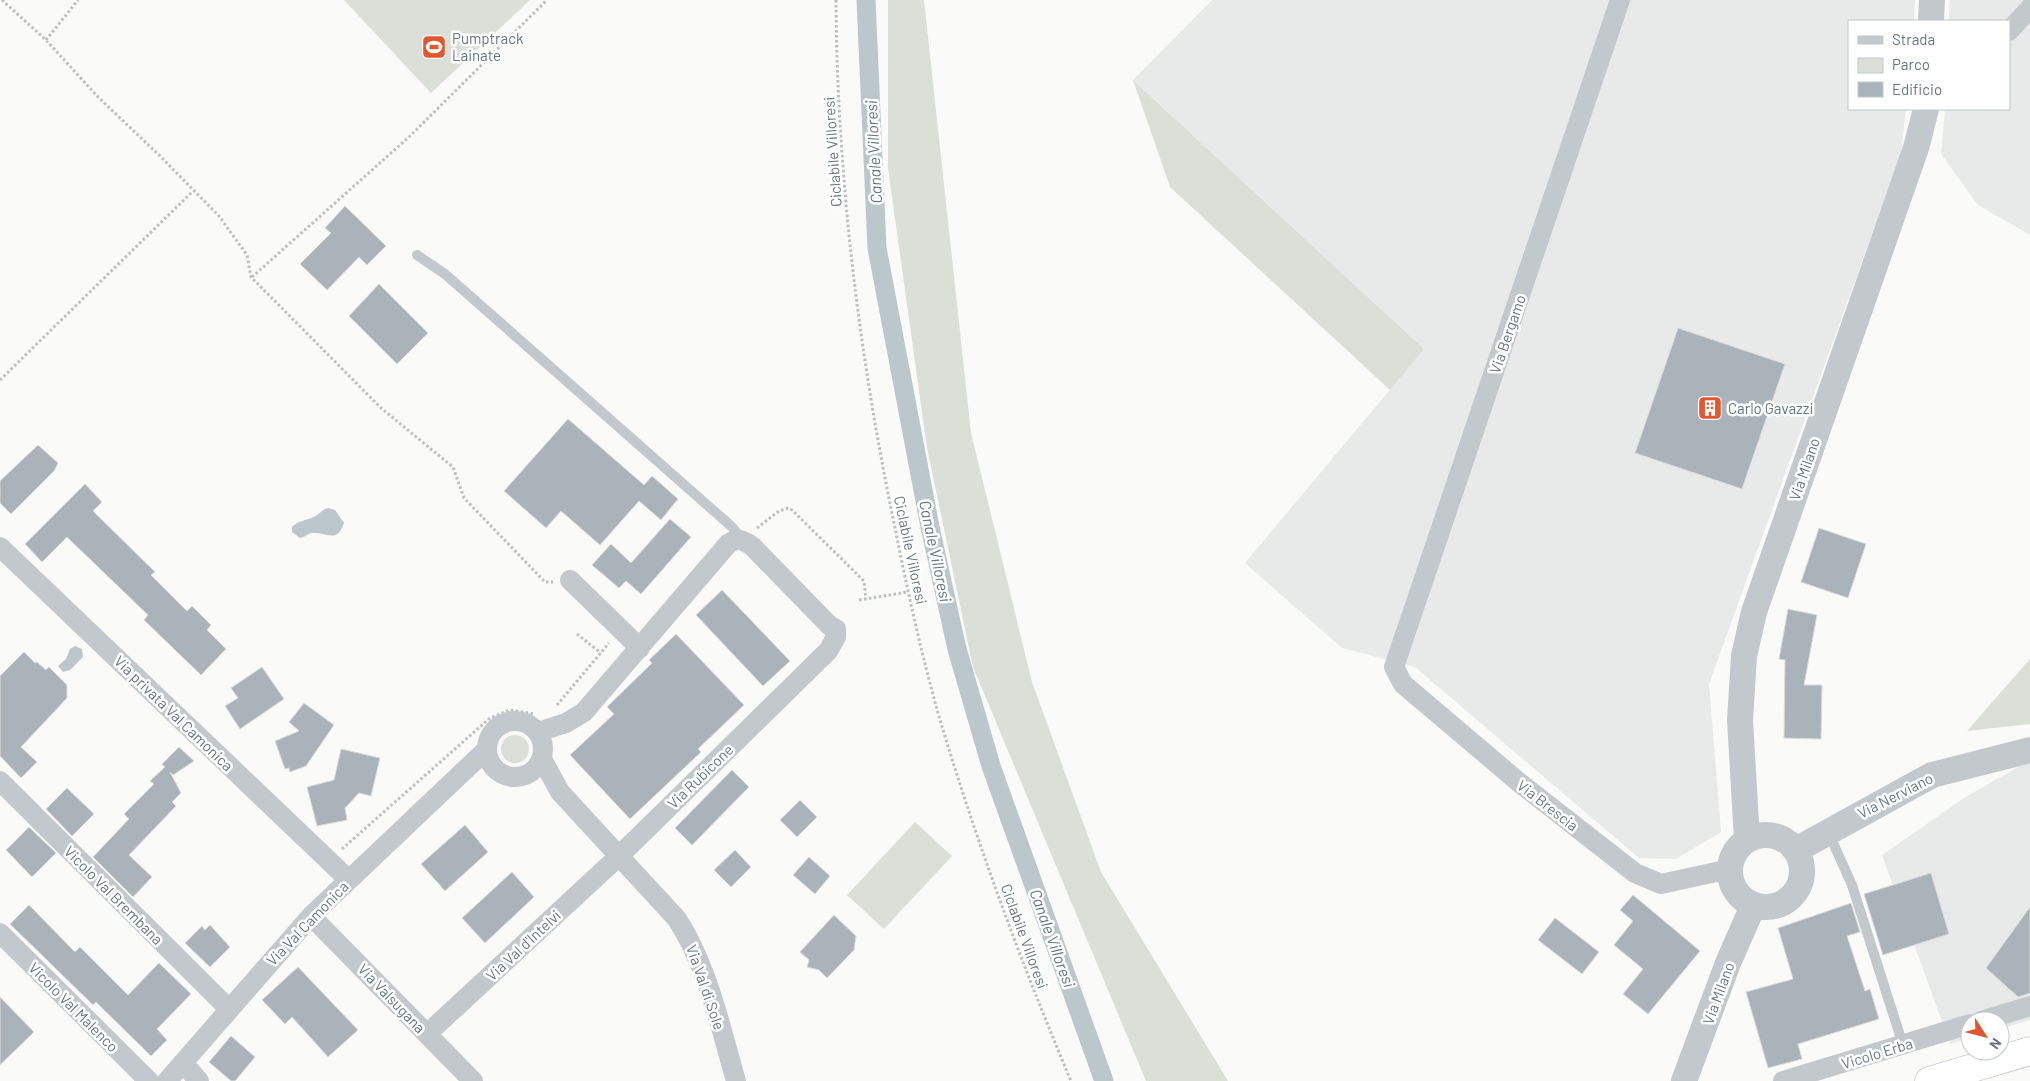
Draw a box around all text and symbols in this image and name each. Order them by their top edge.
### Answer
legend [1848,20,2010,110]
place label: Pumptrack Lainate [452,29,524,64]
text: Strada [1892,30,1935,48]
sports icon: Pumptrack Lainate [421,34,447,60]
text: Parco [1892,55,1930,73]
text: Edificio [1892,80,1942,98]
street label: Ciclabile Villoresi [819,96,845,208]
water label: Canale Villoresi [861,100,885,204]
street label: Via Bergamo [1485,292,1529,376]
building icon: Carlo Gavazzi [1697,395,1723,421]
place label: Carlo Gavazzi [1728,399,1813,417]
street label: Via Milano [1785,435,1823,503]
street label: Ciclabile Villoresi [891,494,931,606]
water label: Canale Villoresi [916,498,956,604]
street label: Via privata Val Camonica [111,652,237,774]
street label: Via Rubicone [663,740,737,812]
street label: Via Nerviano [1854,768,1936,822]
street label: Via Brescia [1514,776,1582,834]
street label: Vicolo Val Brembana [61,842,167,948]
street label: Via Val Camonica [262,877,352,969]
street label: Ciclabile Villoresi [998,881,1052,991]
water label: Canale Villoresi [1026,886,1080,990]
street label: Via Val d'Intelvi [482,906,564,984]
street label: Via Val di Sole [683,942,729,1032]
street label: Vicolo Val Malenco [25,958,123,1056]
street label: Via Milano [1698,959,1738,1027]
street label: Via Valsugana [355,960,429,1036]
north arrow [1960,1011,2010,1061]
street label: Vicolo Erba [1839,1034,1915,1072]
text: N [1986,1035,2006,1053]

